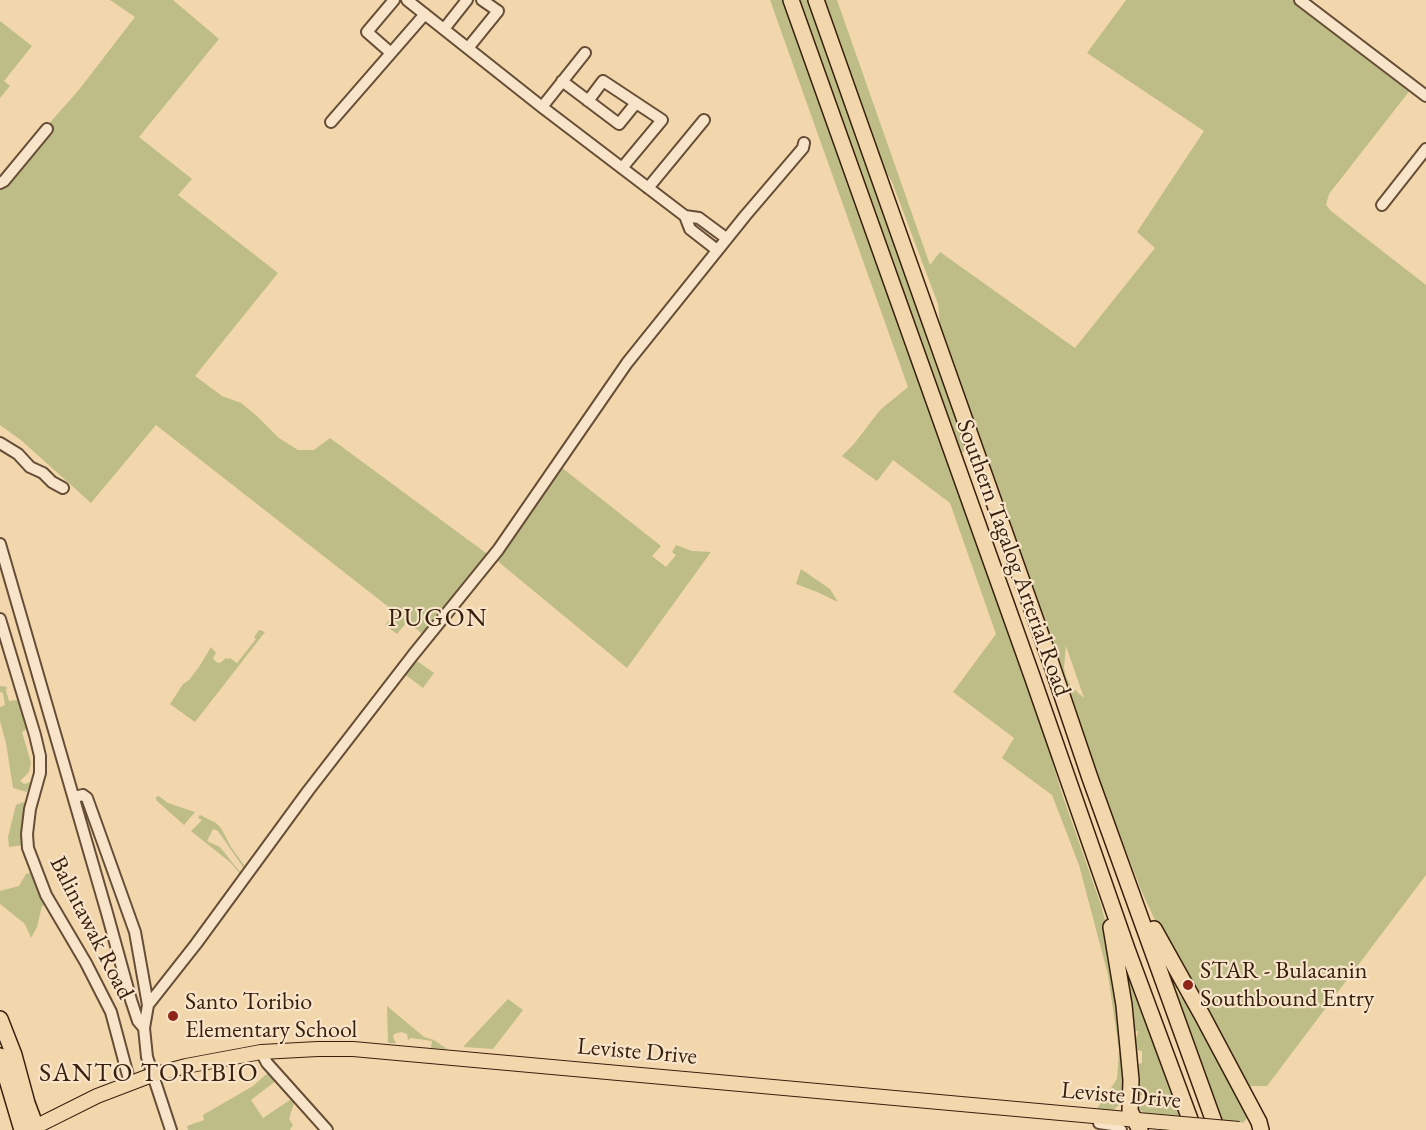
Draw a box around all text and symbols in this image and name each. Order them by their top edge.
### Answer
street label: Southern Tagalog Arterial Road [949,416,1077,700]
district label: PUGON [388,603,488,635]
street label: Balintawak Road [43,852,139,1004]
place label: STAR - Bulacanin Southbound Entry [1200,957,1374,1013]
marker: STAR - Bulacanin Southbound Entry [1181,978,1195,992]
place label: Santo Toribio Elementary School [185,988,357,1044]
marker: Santo Toribio Elementary School [166,1009,180,1023]
street label: Leviste Drive [576,1032,698,1072]
district label: SANTO TORIBIO [39,1058,259,1090]
street label: Leviste Drive [1060,1076,1182,1116]

